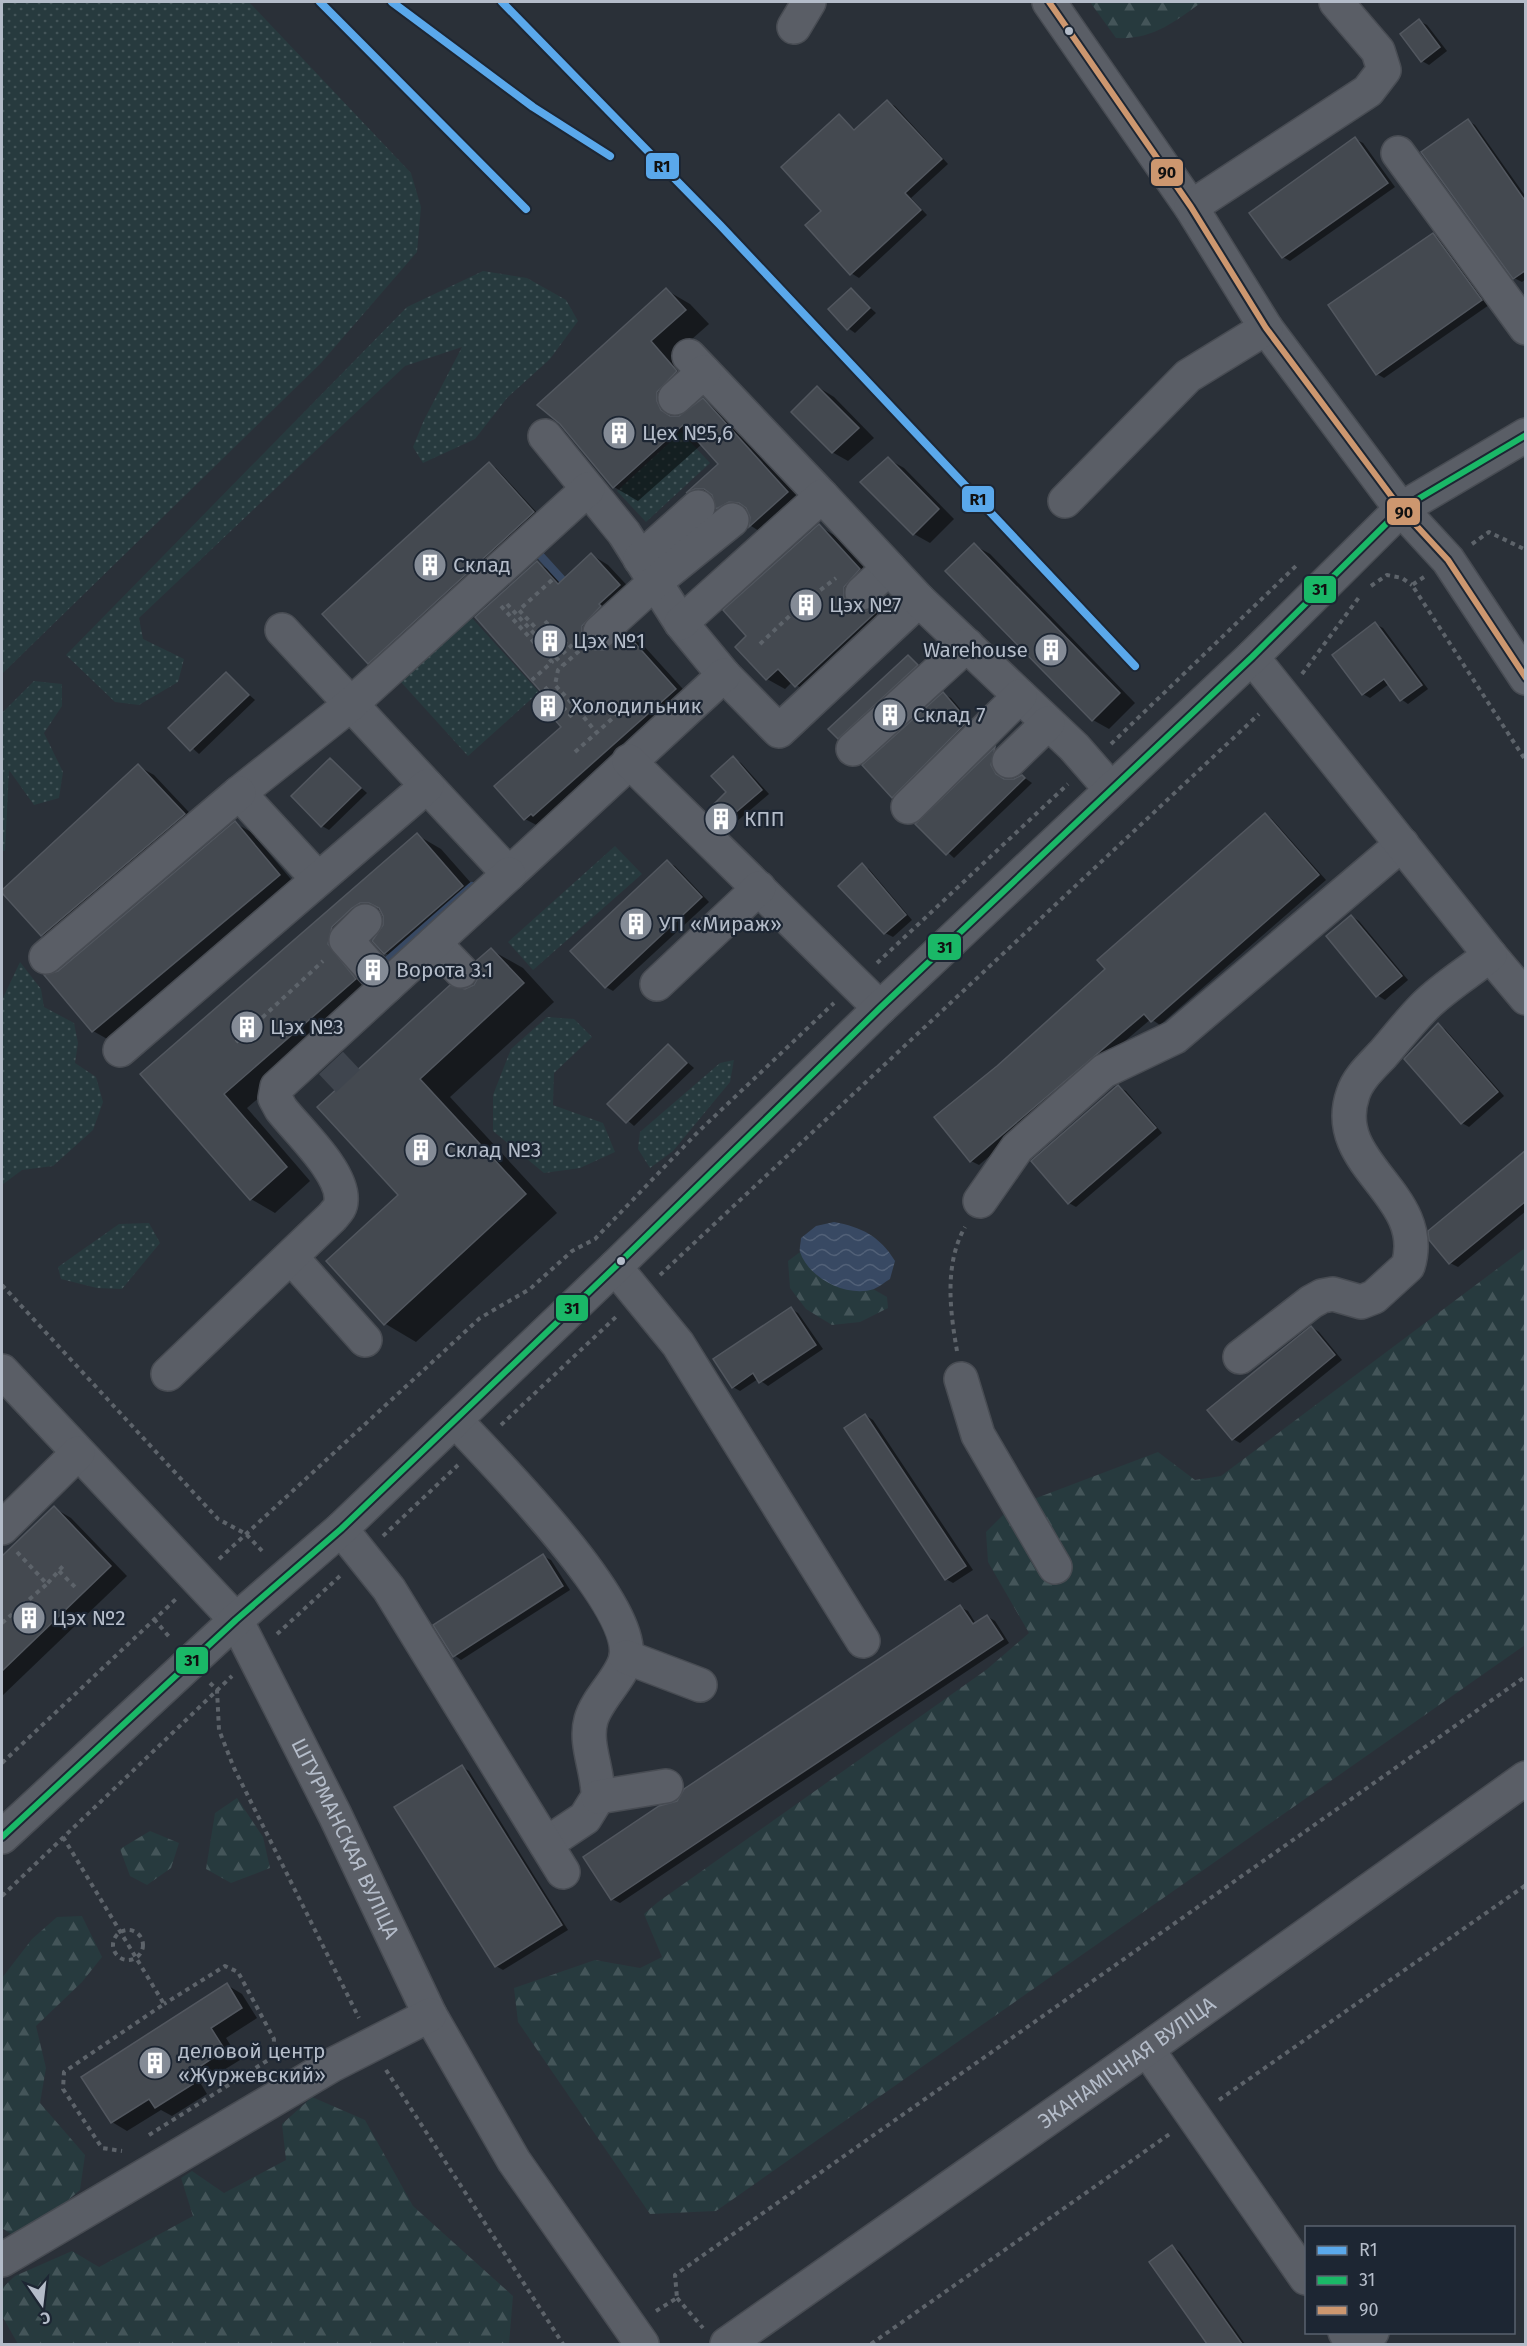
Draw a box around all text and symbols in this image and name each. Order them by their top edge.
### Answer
unlabelled marker [1063,25,1075,37]
line badge: R1 [645,152,680,180]
text: R1 [653,157,671,176]
line badge: 90 [1150,158,1184,187]
text: 90 [1158,163,1176,182]
building icon: Цех №5,6 [601,415,637,451]
place label: Цех №5,6 [642,420,733,446]
line badge: R1 [961,485,995,513]
text: R1 [969,490,987,509]
line badge: 90 [1386,497,1421,526]
text: 90 [1395,503,1413,522]
building icon: Склад [412,547,448,583]
place label: Склад [453,552,511,578]
line badge: 31 [1303,575,1337,604]
text: 31 [1311,580,1328,599]
building icon: Цэх №7 [788,587,824,623]
place label: Цэх №7 [829,592,901,618]
building icon: Цэх №1 [532,623,568,659]
place label: Цэх №1 [573,628,645,654]
building icon: Warehouse [1033,632,1069,668]
place label: Warehouse [923,637,1028,663]
building icon: Холодильник [530,688,566,724]
place label: Холодильник [571,693,702,719]
building icon: Склад 7 [872,697,908,733]
place label: Склад 7 [913,702,985,728]
building icon: КПП [703,801,739,837]
place label: КПП [744,806,785,832]
building icon: УП «Мираж» [618,906,654,942]
place label: УП «Мираж» [659,911,782,937]
line badge: 31 [927,933,962,961]
text: 31 [936,938,953,957]
building icon: Ворота 3.1 [355,952,391,988]
place label: Ворота 3.1 [396,957,493,983]
building icon: Цэх №3 [229,1009,265,1045]
place label: Цэх №3 [270,1014,344,1040]
building icon: Склад №3 [403,1132,439,1168]
place label: Склад №3 [444,1137,541,1163]
unlabelled marker [615,1255,627,1267]
line badge: 31 [555,1294,589,1322]
text: 31 [563,1299,580,1318]
building icon: Цэх №2 [11,1600,47,1636]
place label: Цэх №2 [52,1605,126,1631]
line badge: 31 [175,1646,209,1675]
text: 31 [183,1651,200,1670]
street label: ШТУРМАНСКАЯ ВУЛІЦА [285,1734,405,1943]
street label: ЭКАНАМІЧНАЯ ВУЛІЦА [1033,1991,1221,2134]
place label: деловой центр «Журжевский» [178,2038,326,2088]
building icon: деловой центр «Журжевский» [137,2045,173,2081]
legend [1305,2226,1515,2334]
text: R1 [1359,2239,1377,2261]
text: 31 [1359,2269,1375,2291]
north arrow [12,2274,72,2334]
text: 90 [1359,2299,1379,2321]
text: С [38,2308,52,2329]

